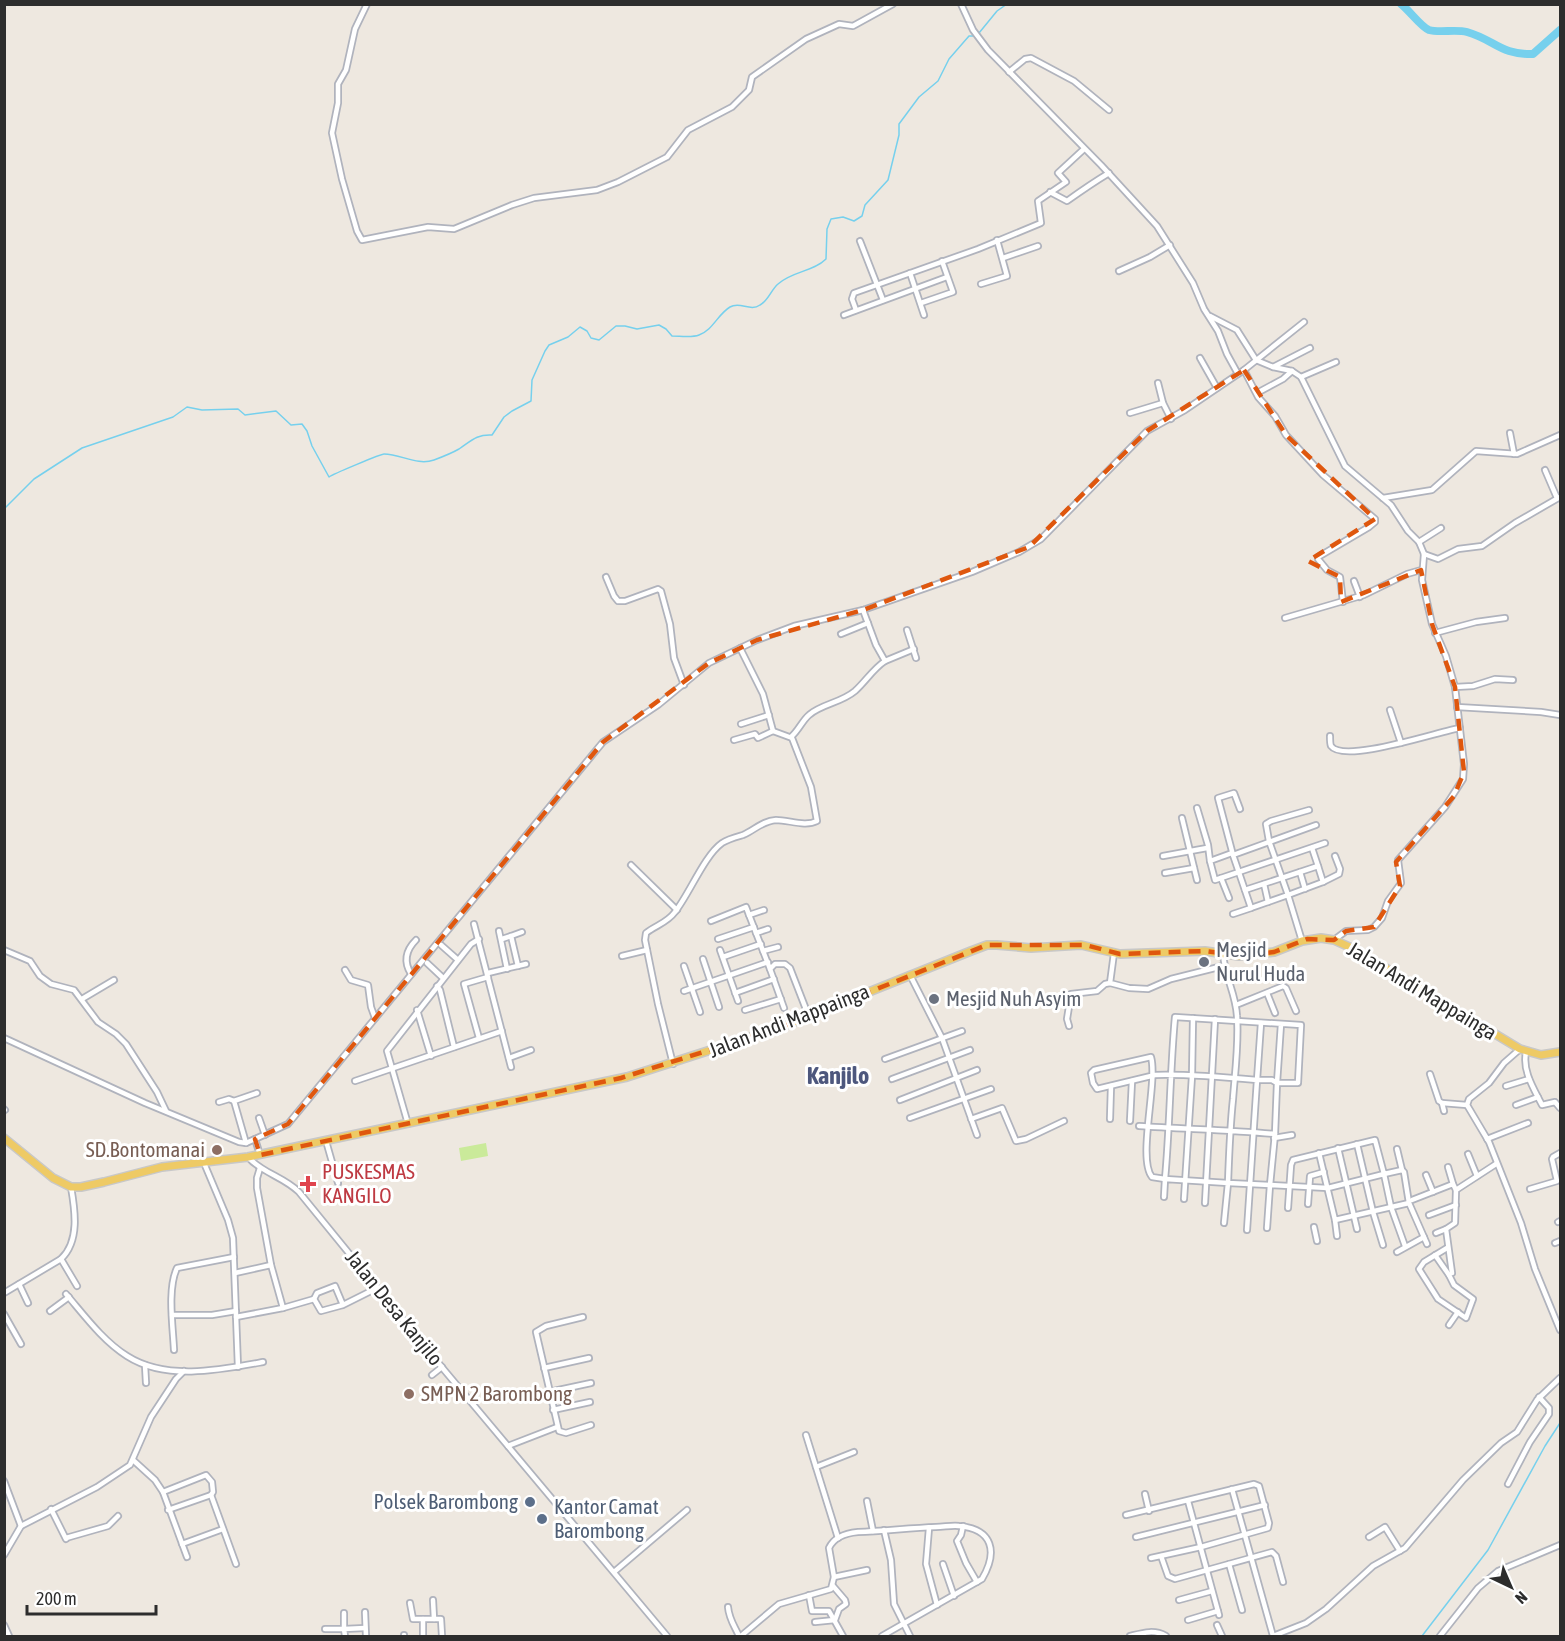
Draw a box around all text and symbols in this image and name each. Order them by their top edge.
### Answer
street label: Jalan Andi Mappainga [1344,936,1502,1044]
place label: Mesjid Nurul Huda [1216,937,1305,985]
marker: Mesjid Nurul Huda [1197,955,1211,969]
street label: Jalan Andi Mappainga [705,978,872,1062]
place label: Mesjid Nuh Asyim [946,986,1081,1010]
marker: Mesjid Nuh Asyim [927,992,941,1006]
district label: Kanjilo [807,1062,869,1089]
place label: SD.Bontomanai [86,1137,205,1161]
marker: SD.Bontomanai [210,1143,224,1157]
place label: PUSKESMAS KANGILO [322,1159,415,1207]
marker: PUSKESMAS KANGILO [299,1175,317,1193]
street label: Jalan Desa Kanjilo [341,1245,448,1370]
place label: SMPN 2 Barombong [421,1381,572,1405]
marker: SMPN 2 Barombong [402,1387,416,1401]
place label: Polsek Barombong [373,1489,518,1513]
place label: Kantor Camat Barombong [554,1494,659,1542]
marker: Polsek Barombong [523,1495,537,1509]
marker: Kantor Camat Barombong [535,1512,549,1526]
north arrow [1481,1557,1541,1617]
scale bar [27,1578,156,1616]
text: 200 m [36,1588,77,1609]
text: N [1512,1588,1531,1608]

